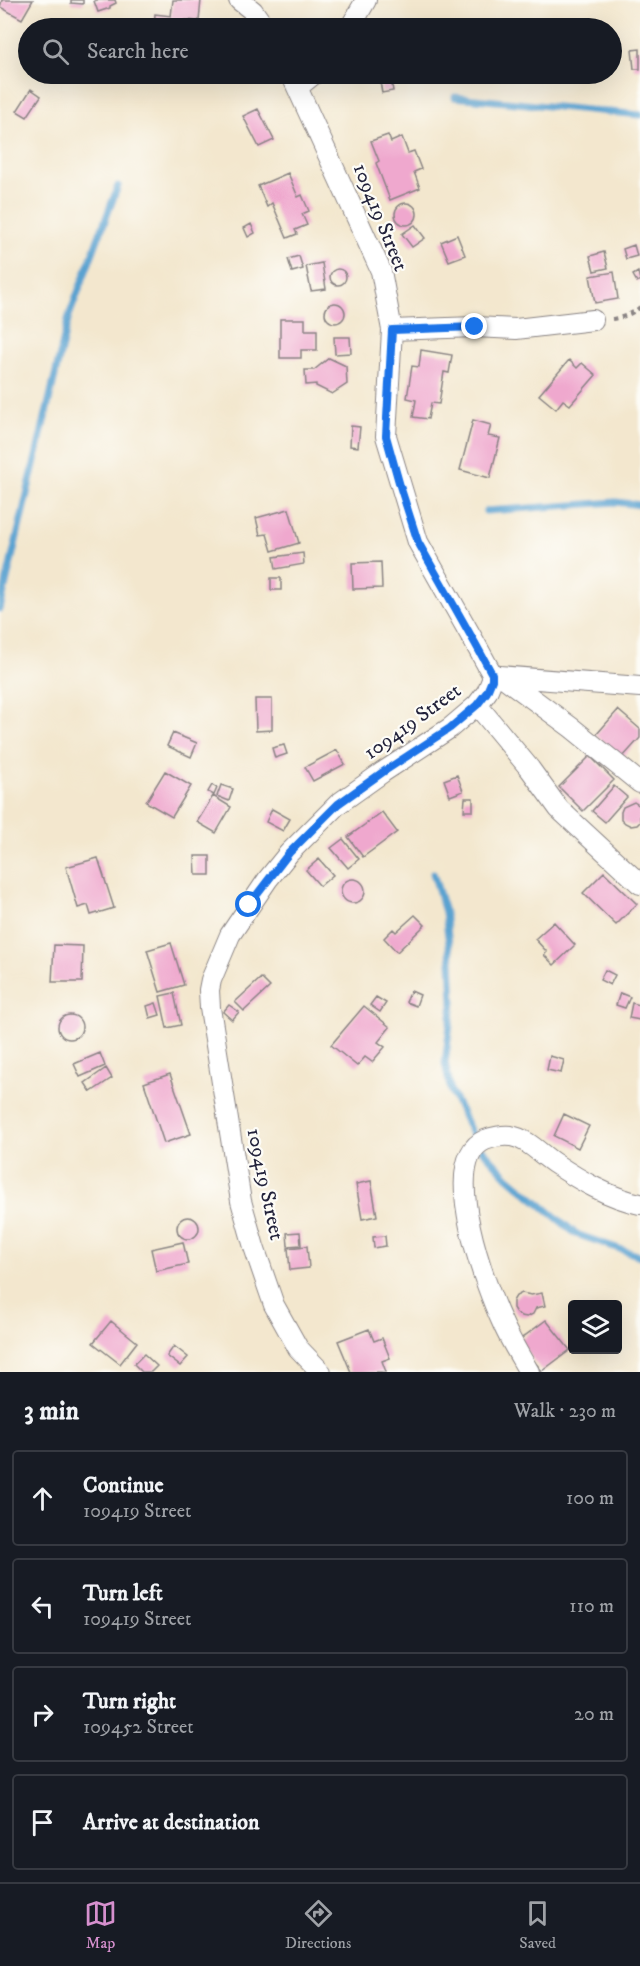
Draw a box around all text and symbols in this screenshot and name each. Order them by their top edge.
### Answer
search box [18,18,622,84]
icon: search [39,35,72,68]
text: Search here [87,38,189,65]
street label: 109419 Street [347,160,414,275]
route end [461,313,487,339]
street label: 109419 Street [359,678,466,766]
route start [235,891,261,917]
street label: 109419 Street [240,1126,290,1243]
map controls [568,1300,622,1354]
button: layers [568,1300,622,1354]
text: 3 min [24,1395,79,1428]
text: Walk · 230 m [514,1399,616,1424]
text: Continue [83,1472,164,1499]
icon: ahead [26,1482,59,1515]
text: 100 m [566,1486,614,1511]
text: 109419 Street [83,1499,191,1524]
text: Turn left [83,1580,163,1607]
icon: left [26,1590,59,1623]
text: 110 m [569,1594,614,1619]
text: 109419 Street [83,1607,191,1632]
text: Turn right [83,1688,176,1715]
icon: right [26,1698,59,1731]
text: 20 m [574,1702,614,1727]
text: 109452 Street [83,1715,194,1740]
icon: arrive [26,1806,59,1839]
text: Arrive at destination [83,1809,260,1836]
tab: Map [84,1897,117,1953]
tab: Directions [285,1897,351,1953]
tab: Saved [519,1897,556,1953]

